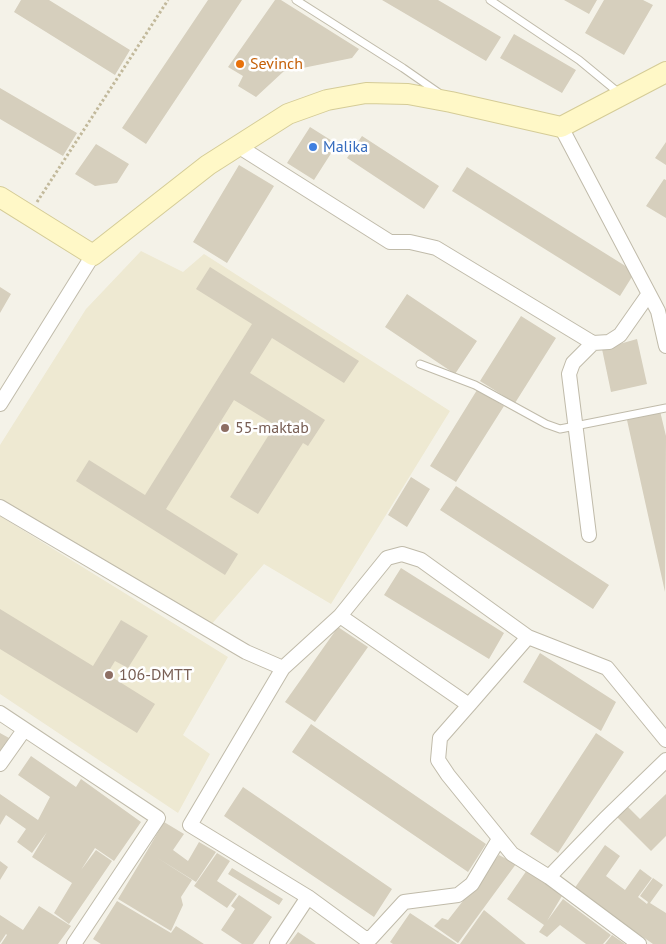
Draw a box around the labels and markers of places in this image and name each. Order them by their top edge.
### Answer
place label: Sevinch [250,54,303,74]
marker: Sevinch [234,58,246,70]
place label: Malika [323,137,368,157]
marker: Malika [307,141,319,153]
place label: 55-maktab [235,418,309,438]
marker: 55-maktab [219,422,231,434]
place label: 106-DMTT [119,665,192,685]
marker: 106-DMTT [103,669,115,681]

